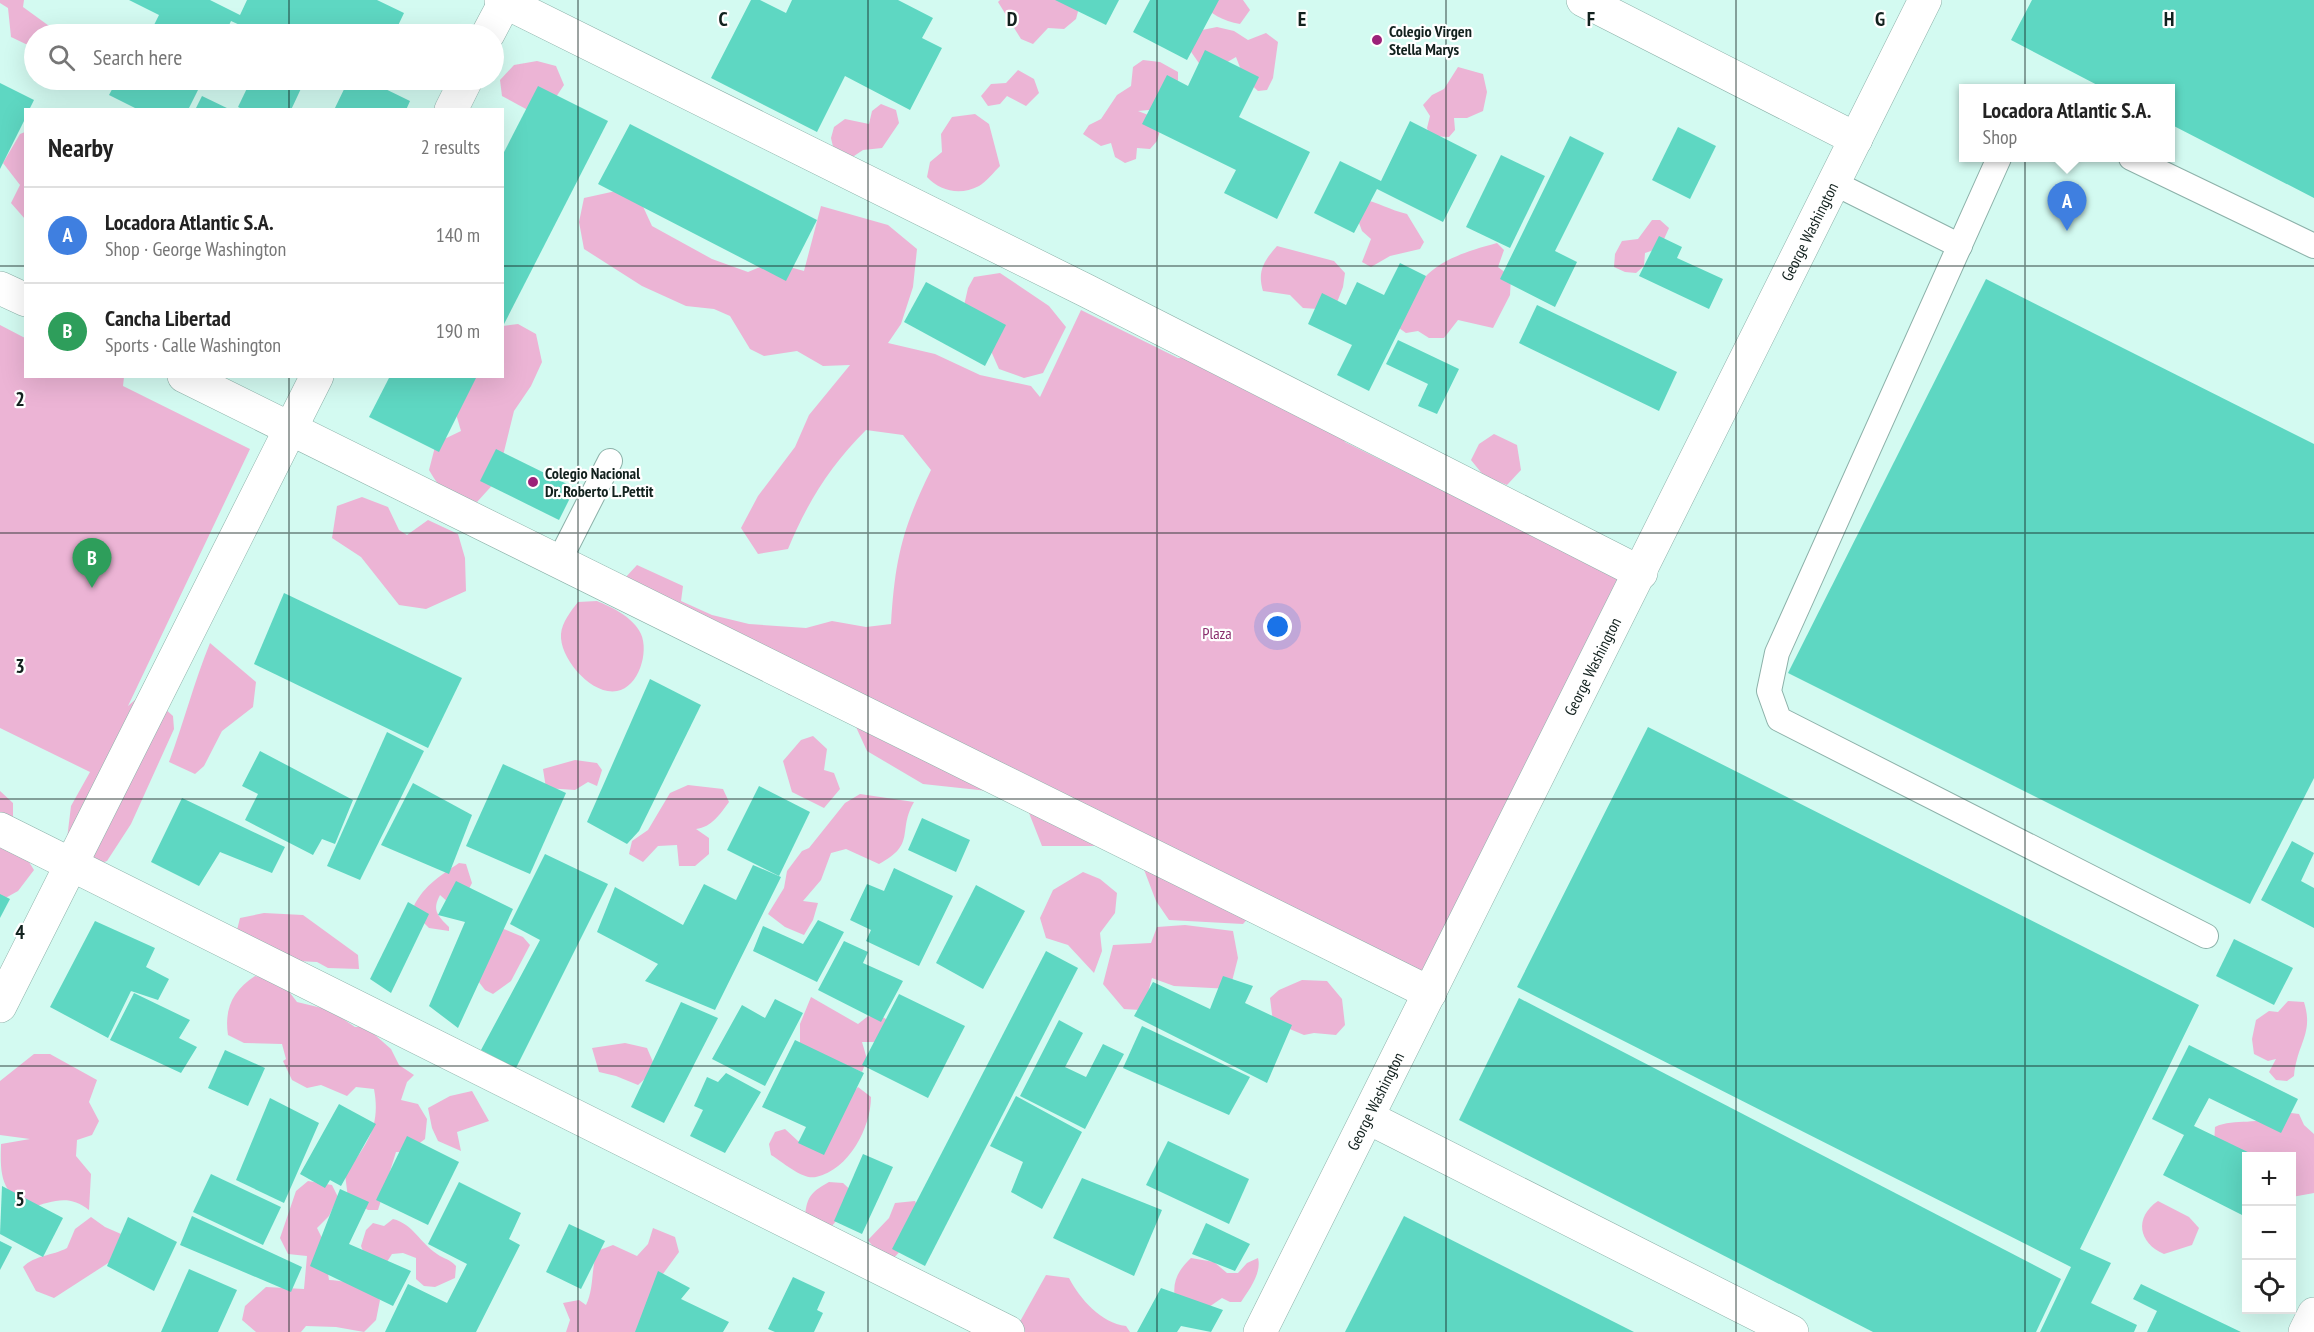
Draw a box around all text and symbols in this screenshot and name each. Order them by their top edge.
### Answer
text: C [718,6,728,32]
text: D [1007,6,1018,32]
text: E [1298,6,1306,32]
text: F [1587,6,1595,32]
text: G [1875,6,1885,32]
text: H [2164,6,2174,32]
place label: Colegio Virgen Stella Marys [1389,21,1472,59]
search box [24,24,504,90]
marker: Colegio Virgen Stella Marys [1370,33,1384,47]
icon: search [45,41,78,74]
text: Search here [93,43,182,71]
popup [1959,84,2175,162]
text: Locadora Atlantic S.A. [1983,96,2151,124]
text: Shop [1983,124,2017,150]
text: Nearby [48,131,113,164]
text: 2 results [421,134,480,160]
street label: George Washington [1777,179,1842,284]
pin: A [2048,182,2086,231]
text: Locadora Atlantic S.A. [105,208,274,236]
text: A [62,222,73,248]
text: 140 m [436,222,480,248]
text: Shop · George Washington [105,236,286,262]
text: Cancha Libertad [105,304,231,332]
text: B [63,318,72,344]
text: 190 m [436,318,480,344]
text: Sports · Calle Washington [105,332,281,358]
text: 2 [15,386,25,412]
place label: Colegio Nacional Dr. Roberto L.Pettit [545,463,654,501]
marker: Colegio Nacional Dr. Roberto L.Pettit [526,475,540,489]
pin: B [72,538,112,588]
your location [1263,612,1292,641]
street label: George Washington [1559,614,1625,719]
park label: Plaza [1202,623,1232,643]
text: 3 [15,653,25,679]
text: 4 [15,919,25,945]
street label: George Washington [1342,1049,1408,1154]
map controls [2242,1152,2296,1314]
button: + [2242,1152,2296,1206]
text: 5 [15,1186,25,1212]
button: − [2242,1206,2296,1260]
button: locate [2242,1260,2296,1314]

